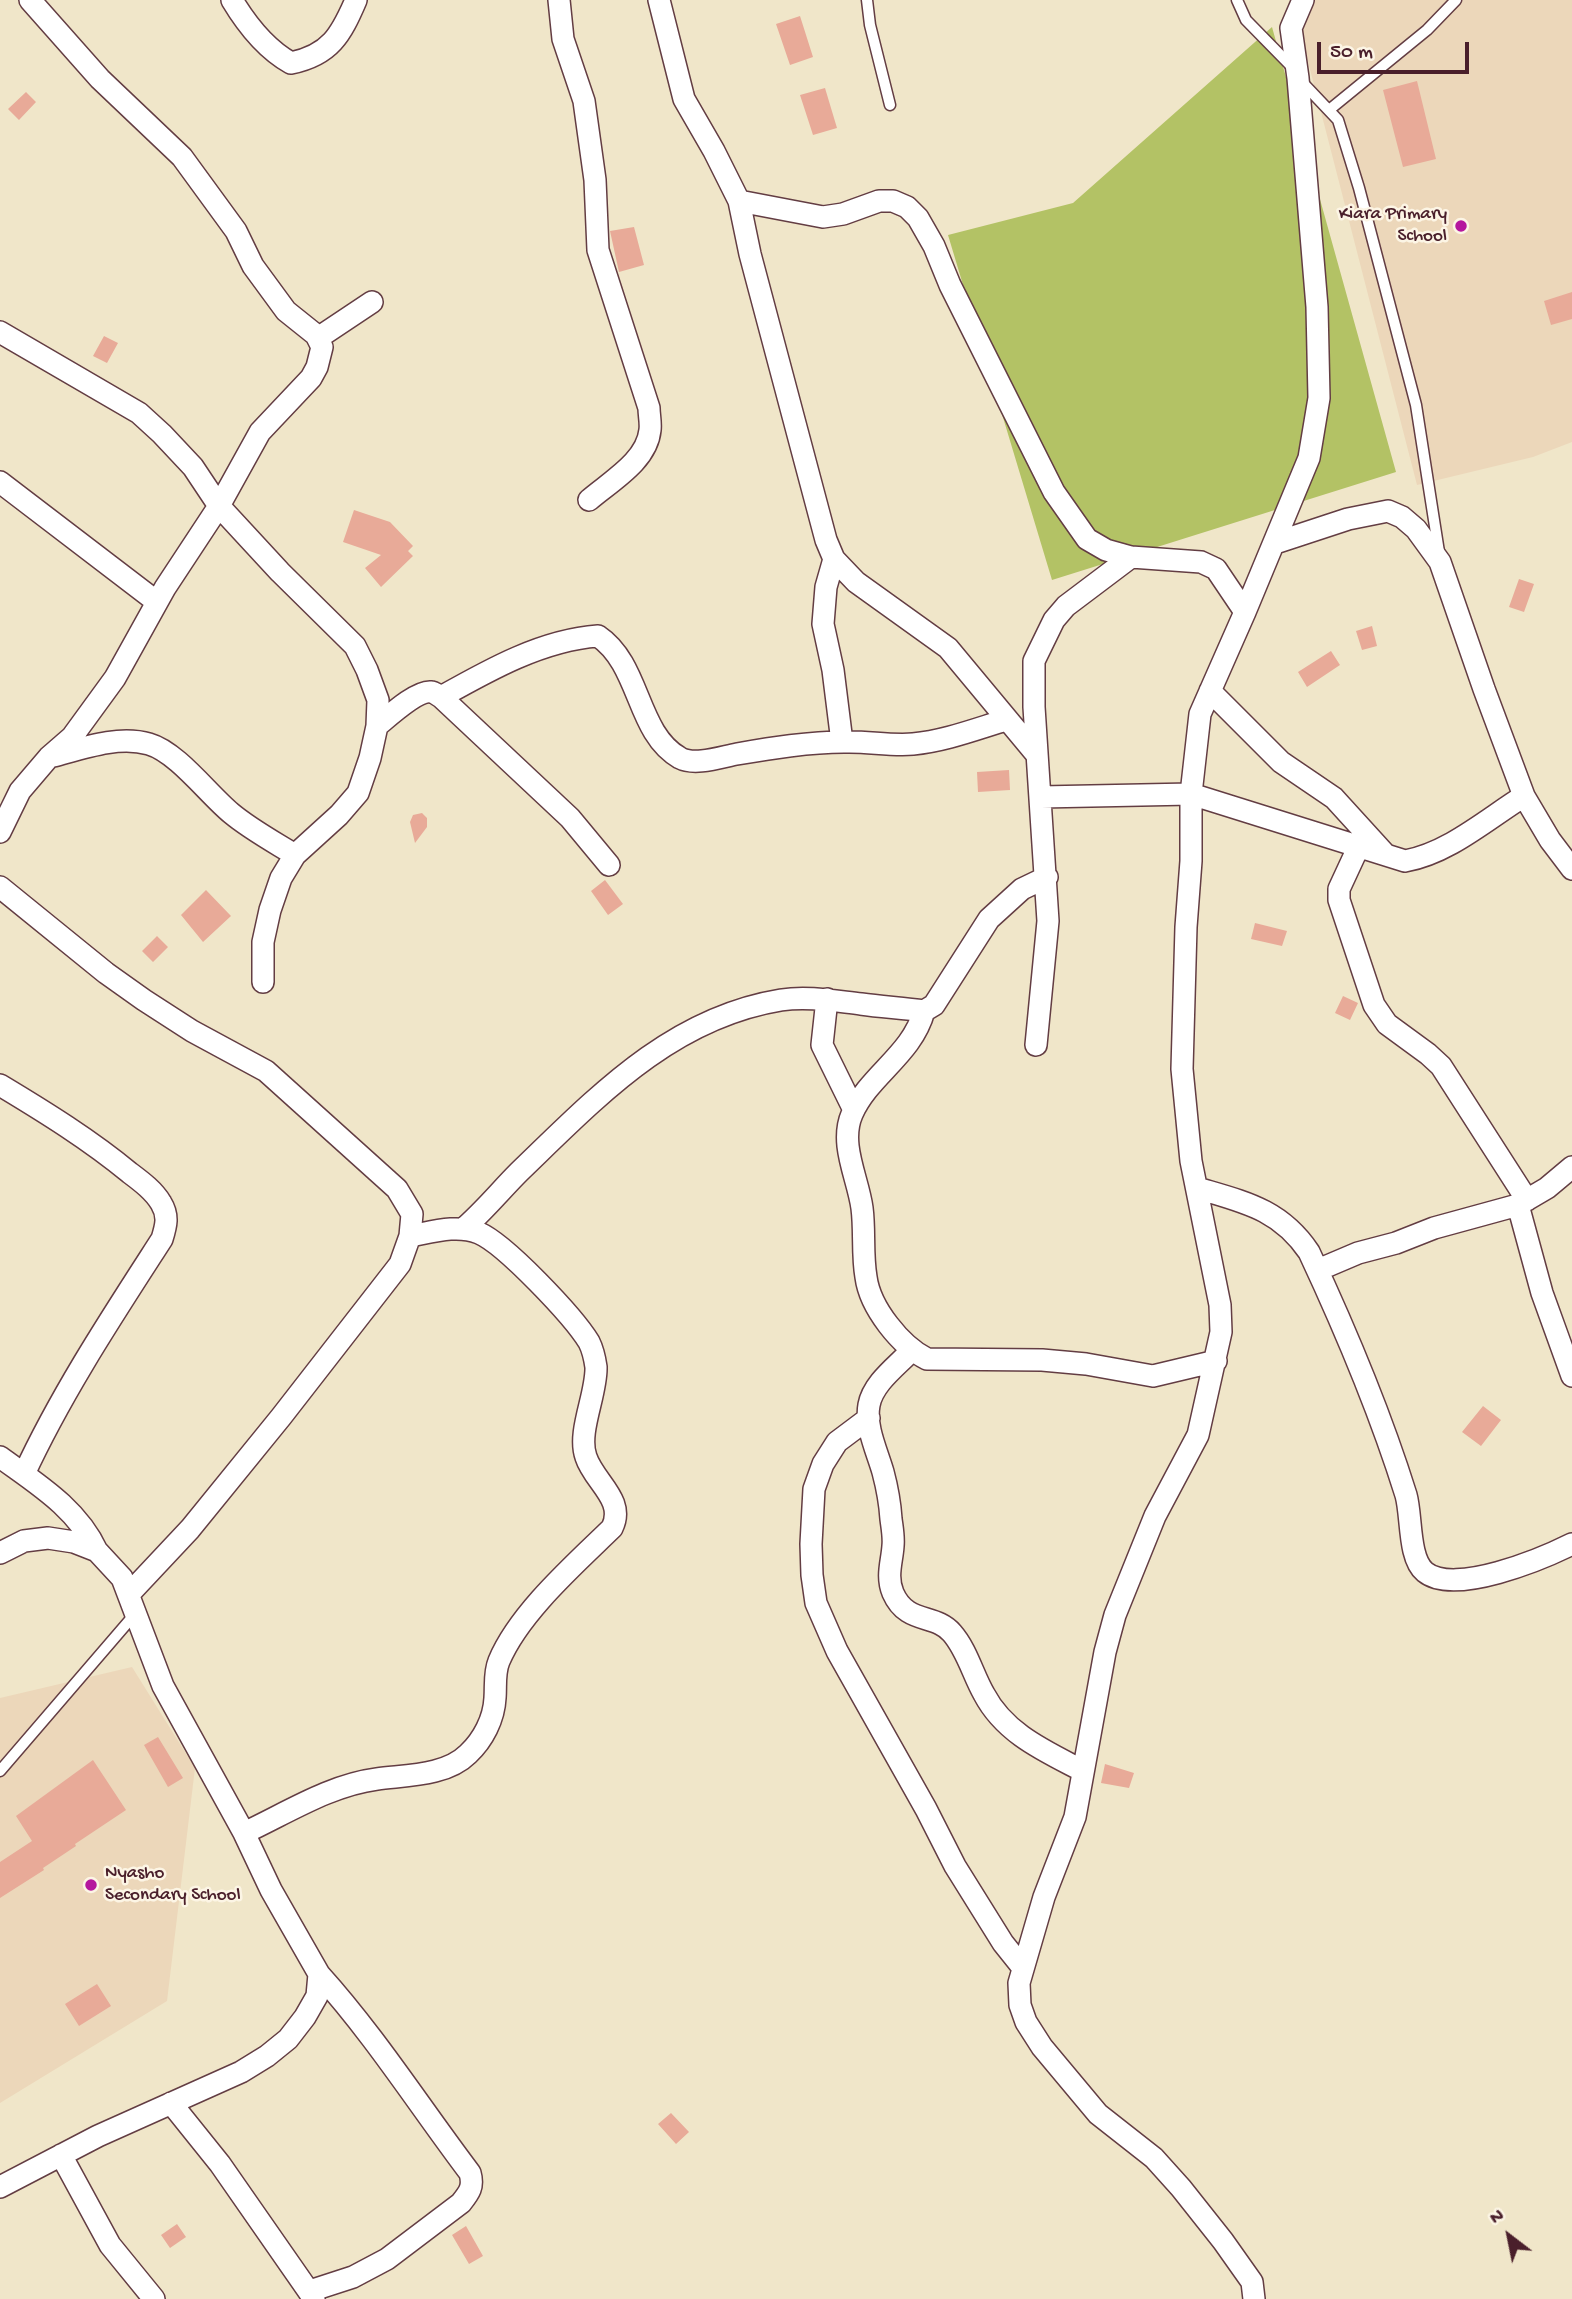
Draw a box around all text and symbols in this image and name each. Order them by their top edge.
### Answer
scale bar [1320,28,1472,72]
text: 50 m [1330,41,1373,66]
place label: Kiara Primary School [1339,204,1447,248]
marker: Kiara Primary School [1453,218,1469,234]
place label: Nyasho Secondary School [105,1863,241,1907]
marker: Nyasho Secondary School [83,1877,99,1893]
north arrow [1474,2201,1544,2271]
text: N [1486,2205,1509,2231]

